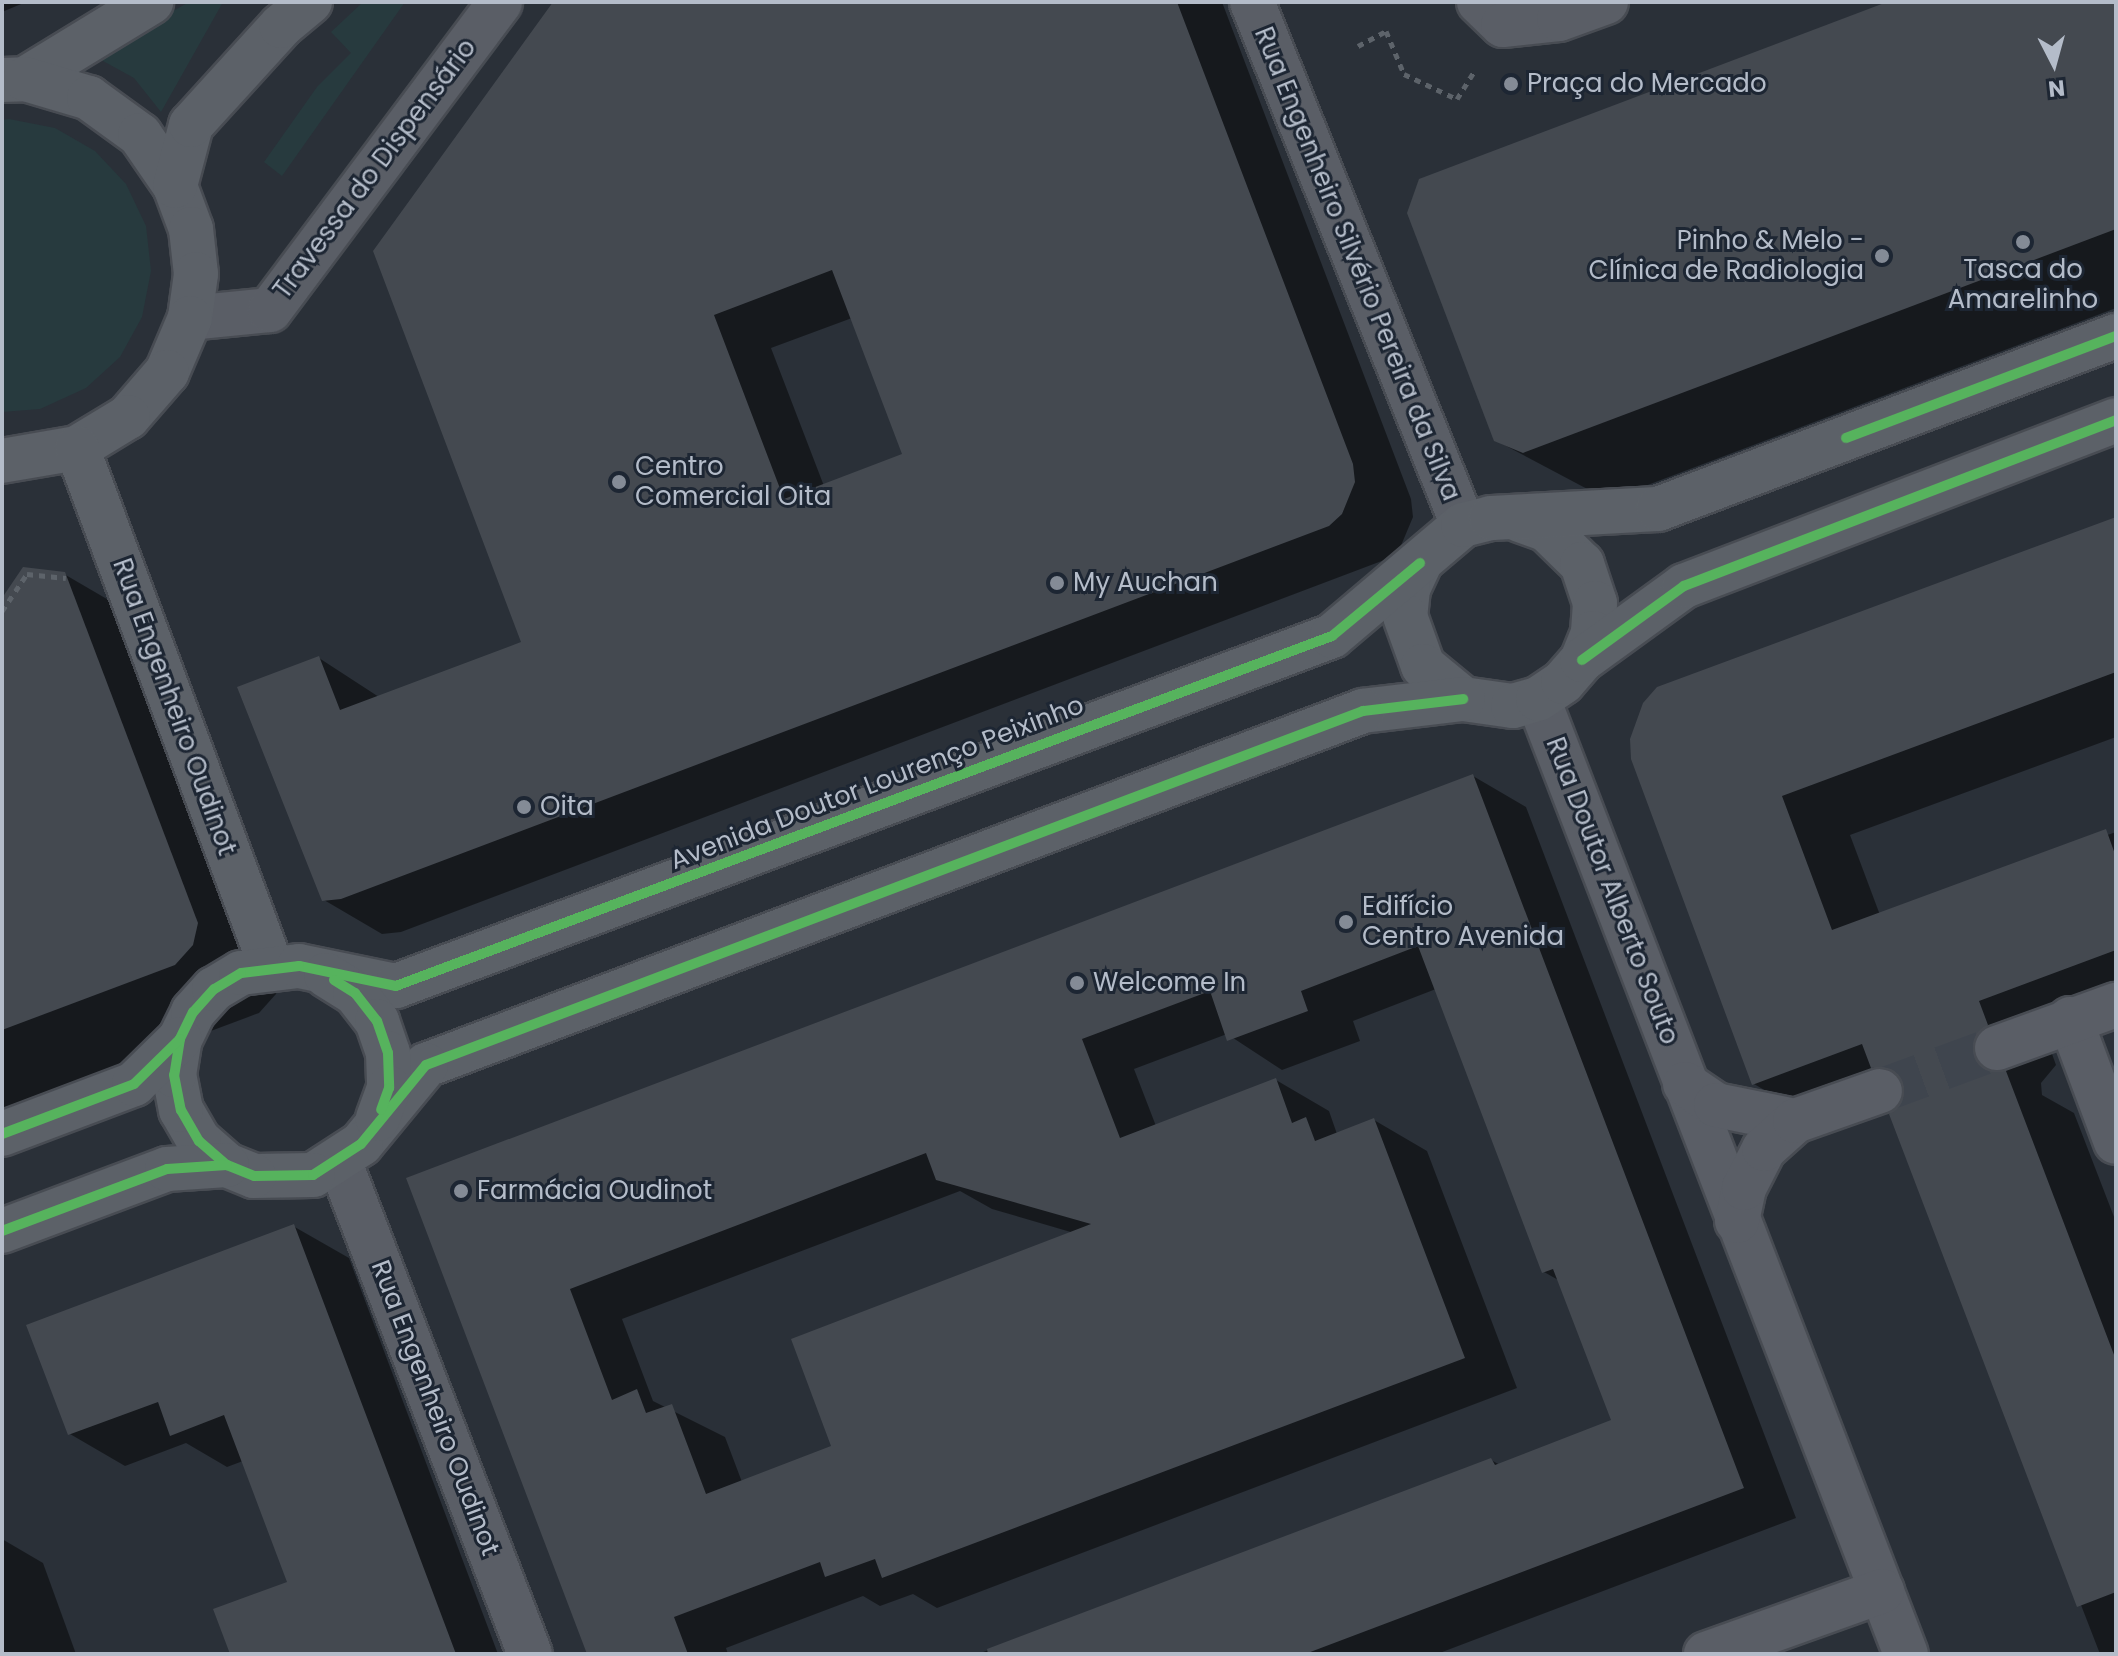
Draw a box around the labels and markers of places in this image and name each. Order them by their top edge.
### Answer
place label: Praça do Mercado [1527,68,1767,100]
marker: Praça do Mercado [1502,75,1520,93]
place label: Pinho & Melo - Clínica de Radiologia [1589,225,1864,286]
marker: Tasca do Amarelinho [2014,233,2032,251]
marker: Pinho & Melo - Clínica de Radiologia [1871,245,1893,267]
place label: Tasca do Amarelinho [1948,254,2098,316]
place label: Centro Comercial Oita [635,451,831,512]
marker: Centro Comercial Oita [610,473,628,491]
place label: My Auchan [1073,567,1218,599]
marker: My Auchan [1048,574,1066,592]
place label: Oita [540,791,594,823]
marker: Oita [515,798,533,816]
place label: Edifício Centro Avenida [1362,891,1564,952]
marker: Edifício Centro Avenida [1337,913,1355,931]
place label: Welcome In [1093,967,1246,999]
marker: Welcome In [1068,974,1086,992]
place label: Farmácia Oudinot [477,1175,712,1207]
marker: Farmácia Oudinot [452,1182,470,1200]

